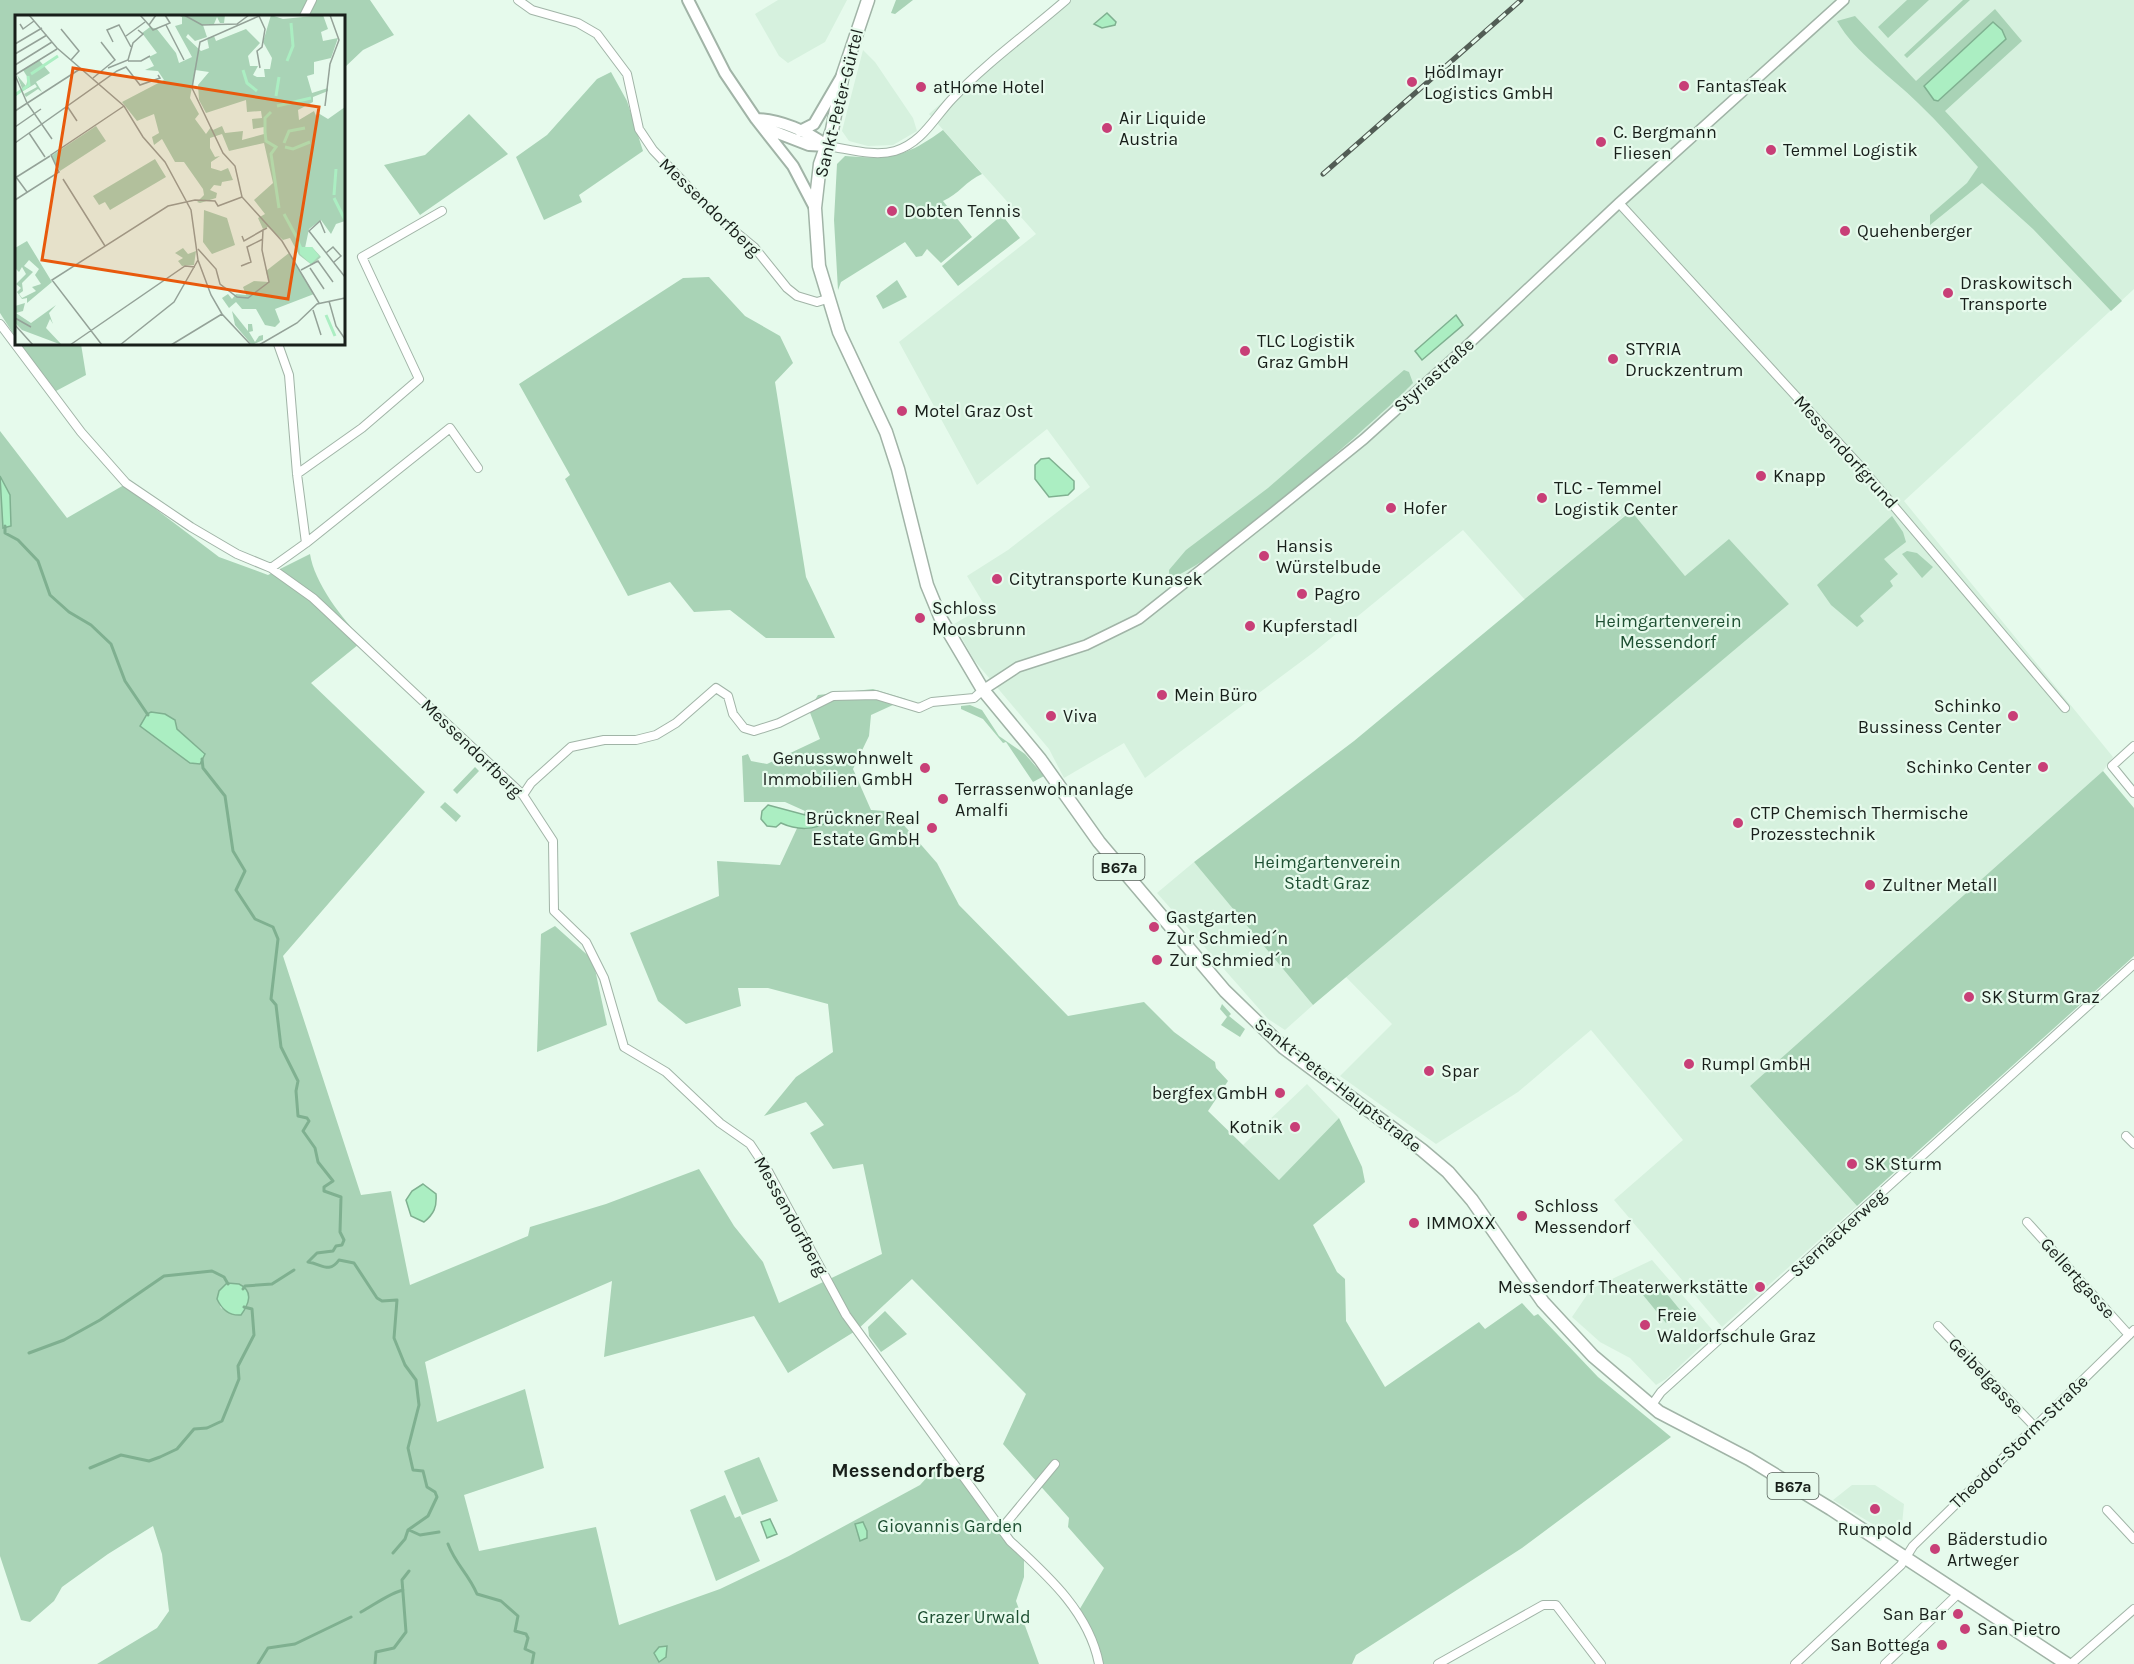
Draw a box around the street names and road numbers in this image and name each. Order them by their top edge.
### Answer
street label: Sankt-Peter-Gürtel [810,26,868,180]
street label: Messendorfberg [655,153,765,261]
street label: Styriastraße [1389,333,1479,417]
street label: Messendorfgrund [1789,391,1903,513]
street label: Messendorfberg [417,694,527,802]
road number: B67a [1094,854,1144,880]
street label: Sankt-Peter-Hauptstraße [1250,1013,1426,1157]
street label: Messendorfberg [749,1153,833,1279]
street label: Sternäckerweg [1785,1184,1891,1282]
street label: Gellertgasse [2036,1233,2120,1323]
street label: Geibelgasse [1944,1333,2028,1419]
street label: Theodor-Storm-Straße [1945,1370,2093,1514]
road number: B67a [1768,1473,1818,1499]

